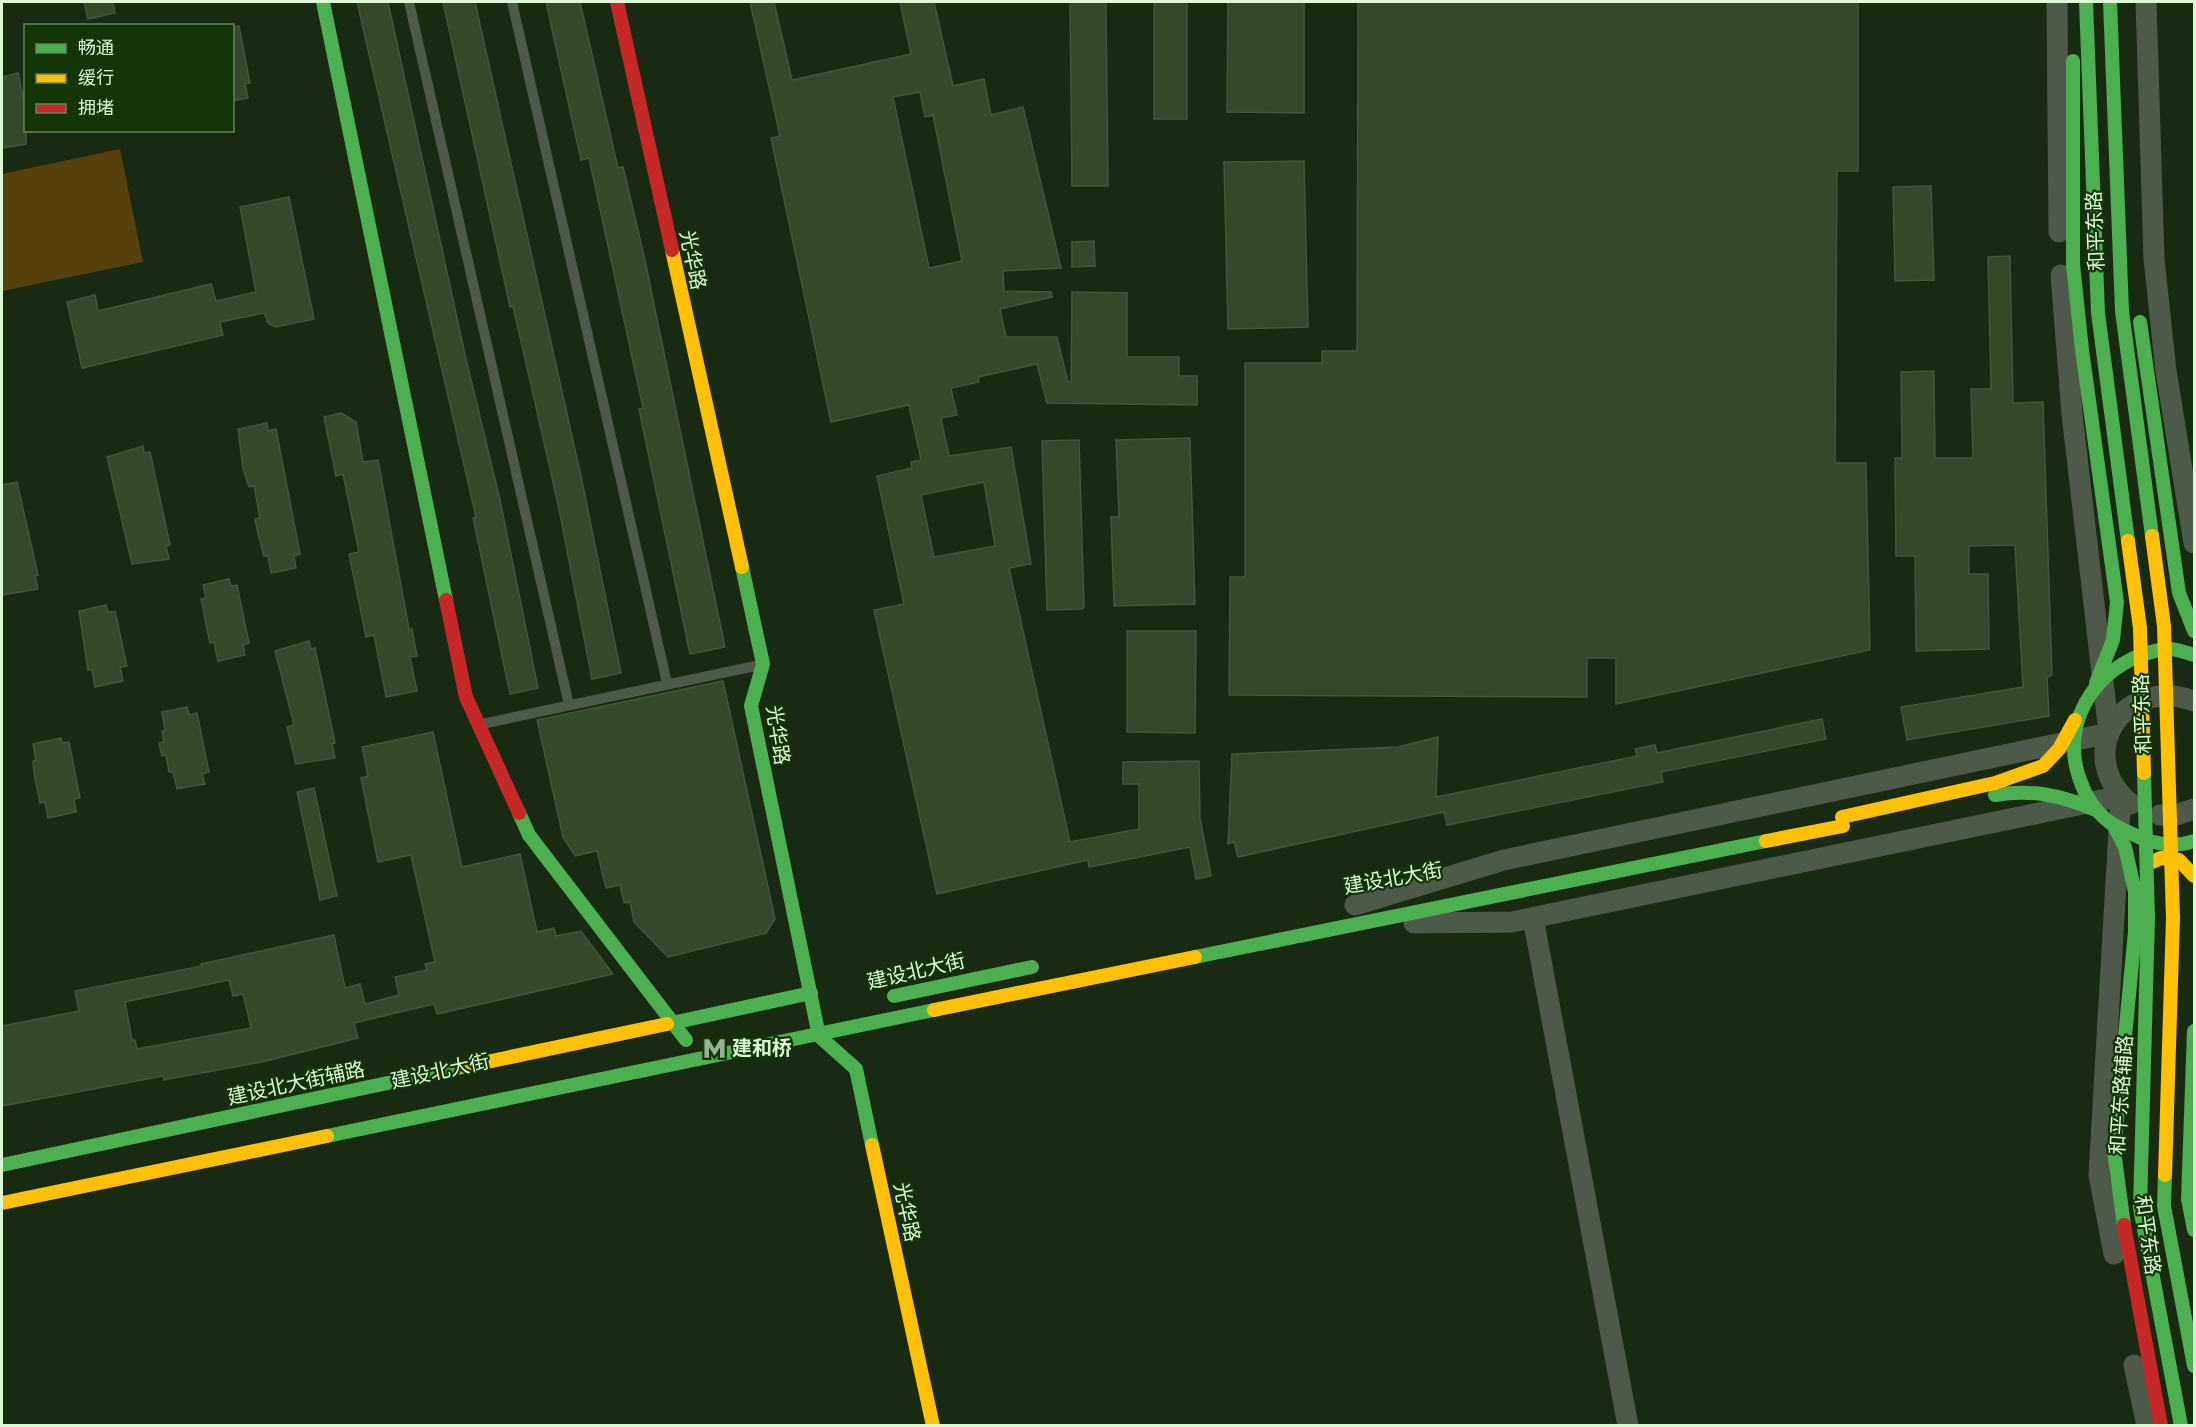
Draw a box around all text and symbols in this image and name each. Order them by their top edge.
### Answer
legend [24,24,234,132]
text: 畅通 [78,37,114,59]
text: 缓行 [78,67,114,89]
text: 拥堵 [78,97,114,119]
street label: 和平东路 [2082,191,2108,271]
street label: 光华路 [675,228,711,292]
street label: 和平东路 [2129,674,2155,754]
street label: 光华路 [761,703,795,767]
street label: 建设北大街 [1342,857,1444,899]
street label: 建设北大街 [865,948,967,994]
street label: 和平东路辅路 [2105,1034,2137,1156]
metro station icon: 建和桥 [701,1035,727,1061]
place label: 建和桥 [732,1036,792,1060]
street label: 建设北大街 [389,1049,491,1093]
street label: 建设北大街辅路 [225,1057,367,1109]
street label: 光华路 [889,1180,925,1244]
street label: 和平东路 [2131,1194,2165,1276]

